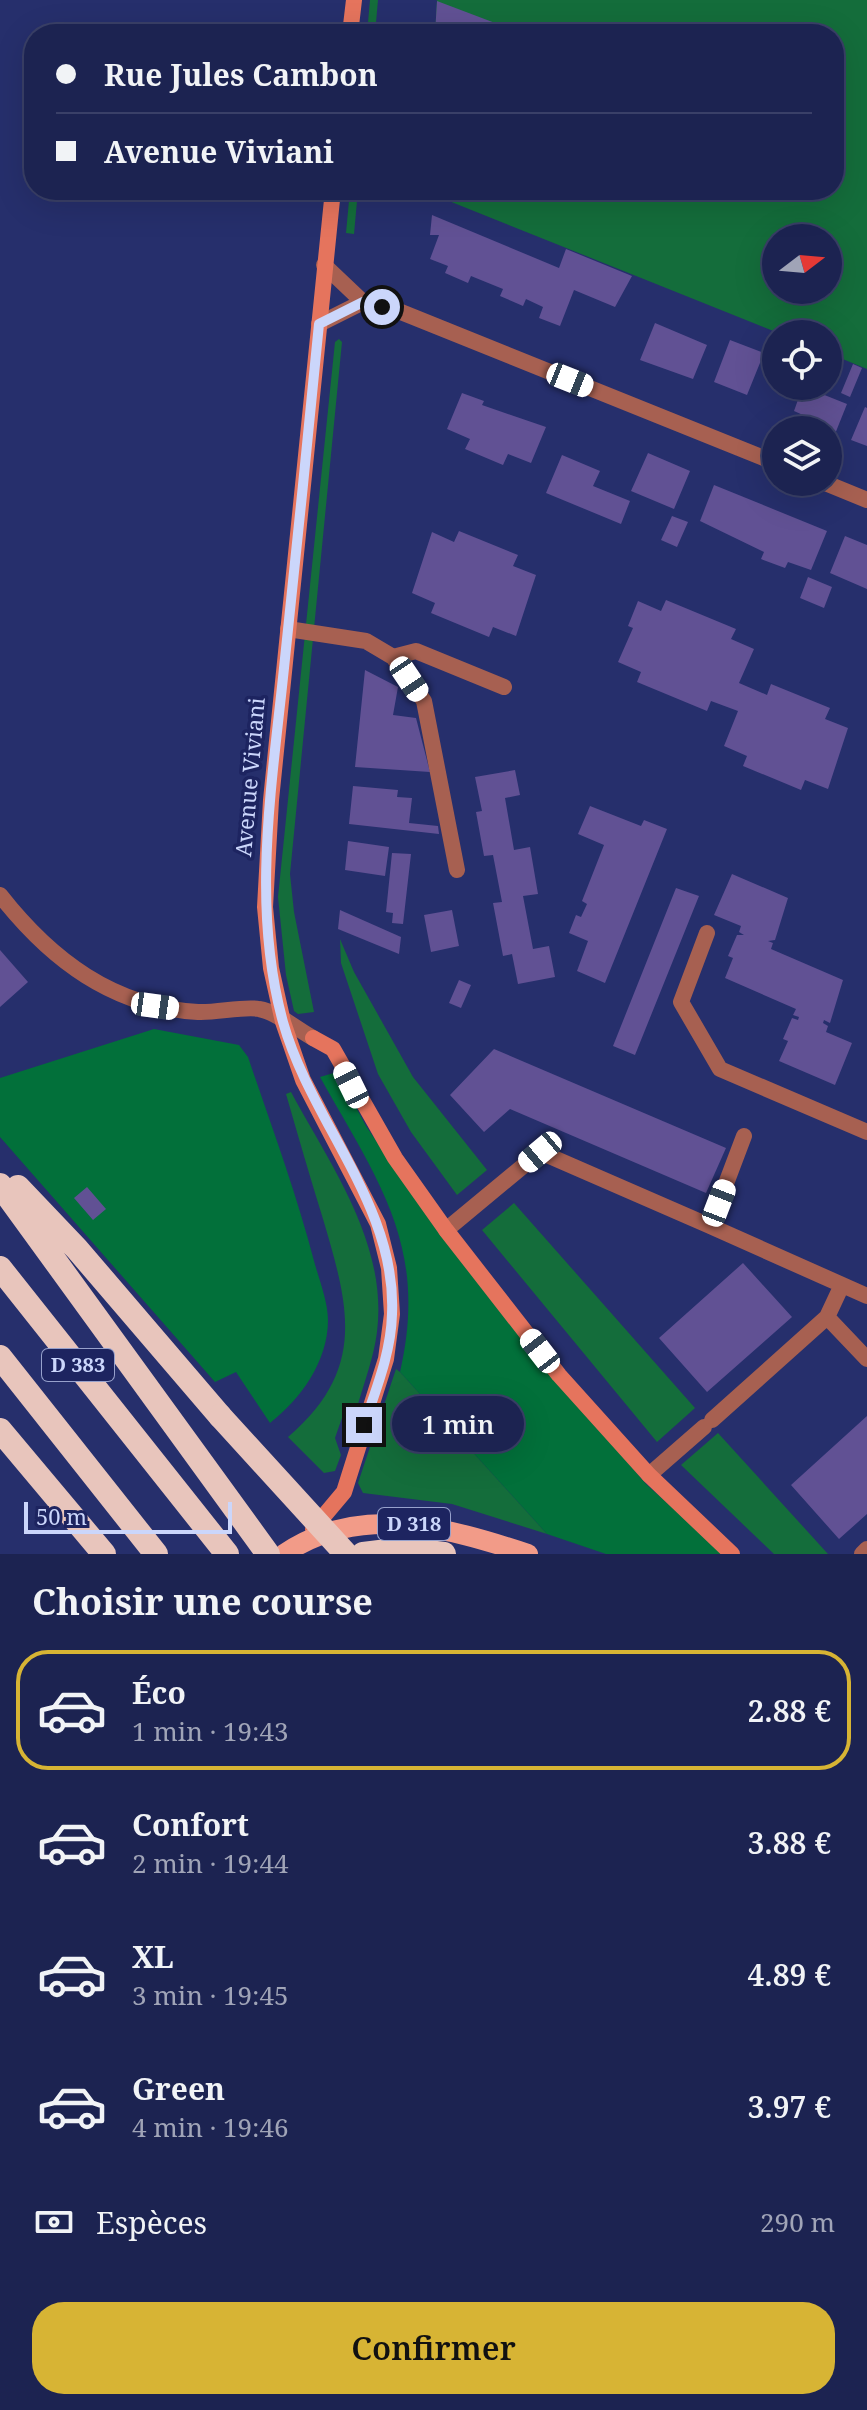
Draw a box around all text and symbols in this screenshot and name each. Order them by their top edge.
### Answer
text: Rue Jules Cambon [104,54,378,95]
text: Avenue Viviani [104,131,334,172]
north arrow [762,224,842,304]
map controls [762,224,842,496]
route start [364,289,400,325]
button: locate [762,320,842,400]
car [543,360,597,400]
button: layers [762,416,842,496]
car [386,652,432,706]
street label: Avenue Viviani [227,696,271,858]
car [130,991,180,1021]
car [330,1058,372,1112]
car [514,1127,566,1177]
car [699,1176,739,1230]
car [516,1325,564,1377]
road number: D 383 [42,1349,114,1381]
callout: 1 min [392,1397,524,1453]
text: 1 min [422,1406,494,1442]
route end [346,1407,382,1443]
scale bar [24,1498,232,1534]
text: 50 m [36,1501,87,1531]
road number: D 318 [378,1508,450,1540]
text: Choisir une course [32,1577,373,1626]
text: Éco [132,1672,186,1713]
icon: car [36,1674,108,1746]
text: 2.88 € [747,1690,831,1731]
text: 1 min · 19:43 [132,1713,289,1749]
text: Confort [132,1804,249,1845]
icon: car [36,1806,108,1878]
text: 3.88 € [747,1822,831,1863]
text: 2 min · 19:44 [132,1845,289,1881]
text: XL [132,1936,174,1977]
icon: car [36,1938,108,2010]
text: 4.89 € [747,1954,831,1995]
text: 3 min · 19:45 [132,1977,289,2013]
text: Green [132,2068,225,2109]
icon: car [36,2070,108,2142]
text: 3.97 € [747,2086,831,2127]
text: 4 min · 19:46 [132,2109,289,2145]
icon: cash [32,2200,76,2244]
text: Espèces [96,2202,207,2243]
text: 290 m [760,2204,835,2240]
button: Confirmer [32,2302,835,2394]

